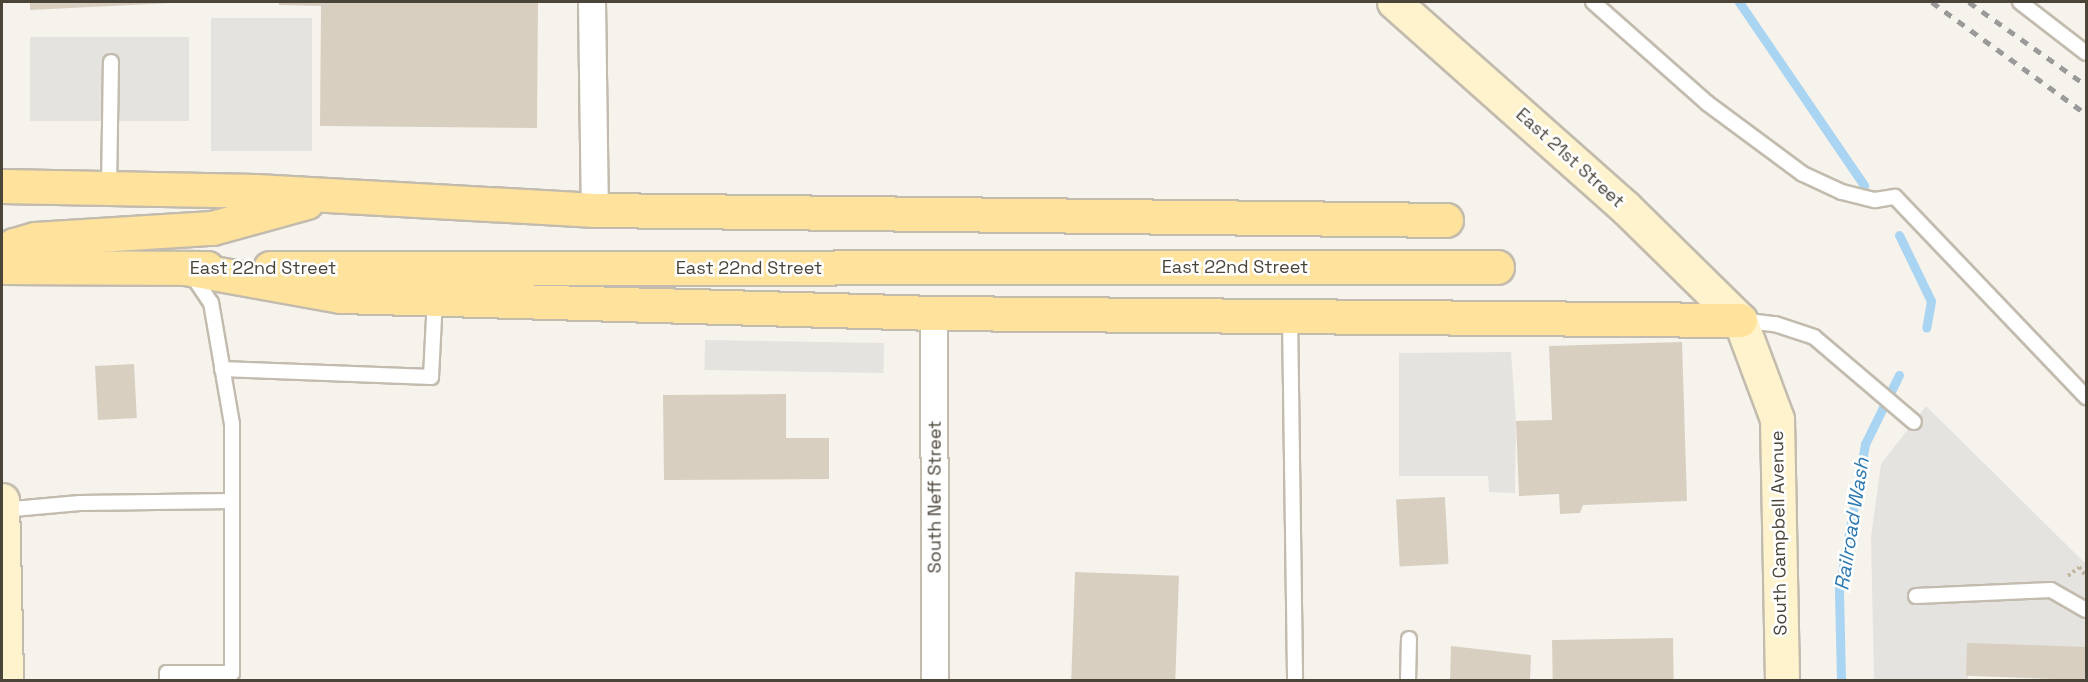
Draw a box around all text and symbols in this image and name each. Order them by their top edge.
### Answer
street label: East 21st Street [1511,104,1629,212]
street label: East 22nd Street [1162,256,1308,278]
street label: East 22nd Street [190,257,336,279]
street label: East 22nd Street [676,257,822,279]
street label: South Neff Street [924,421,946,573]
street label: South Campbell Avenue [1766,430,1792,636]
water label: Railroad Wash [1830,456,1874,592]

